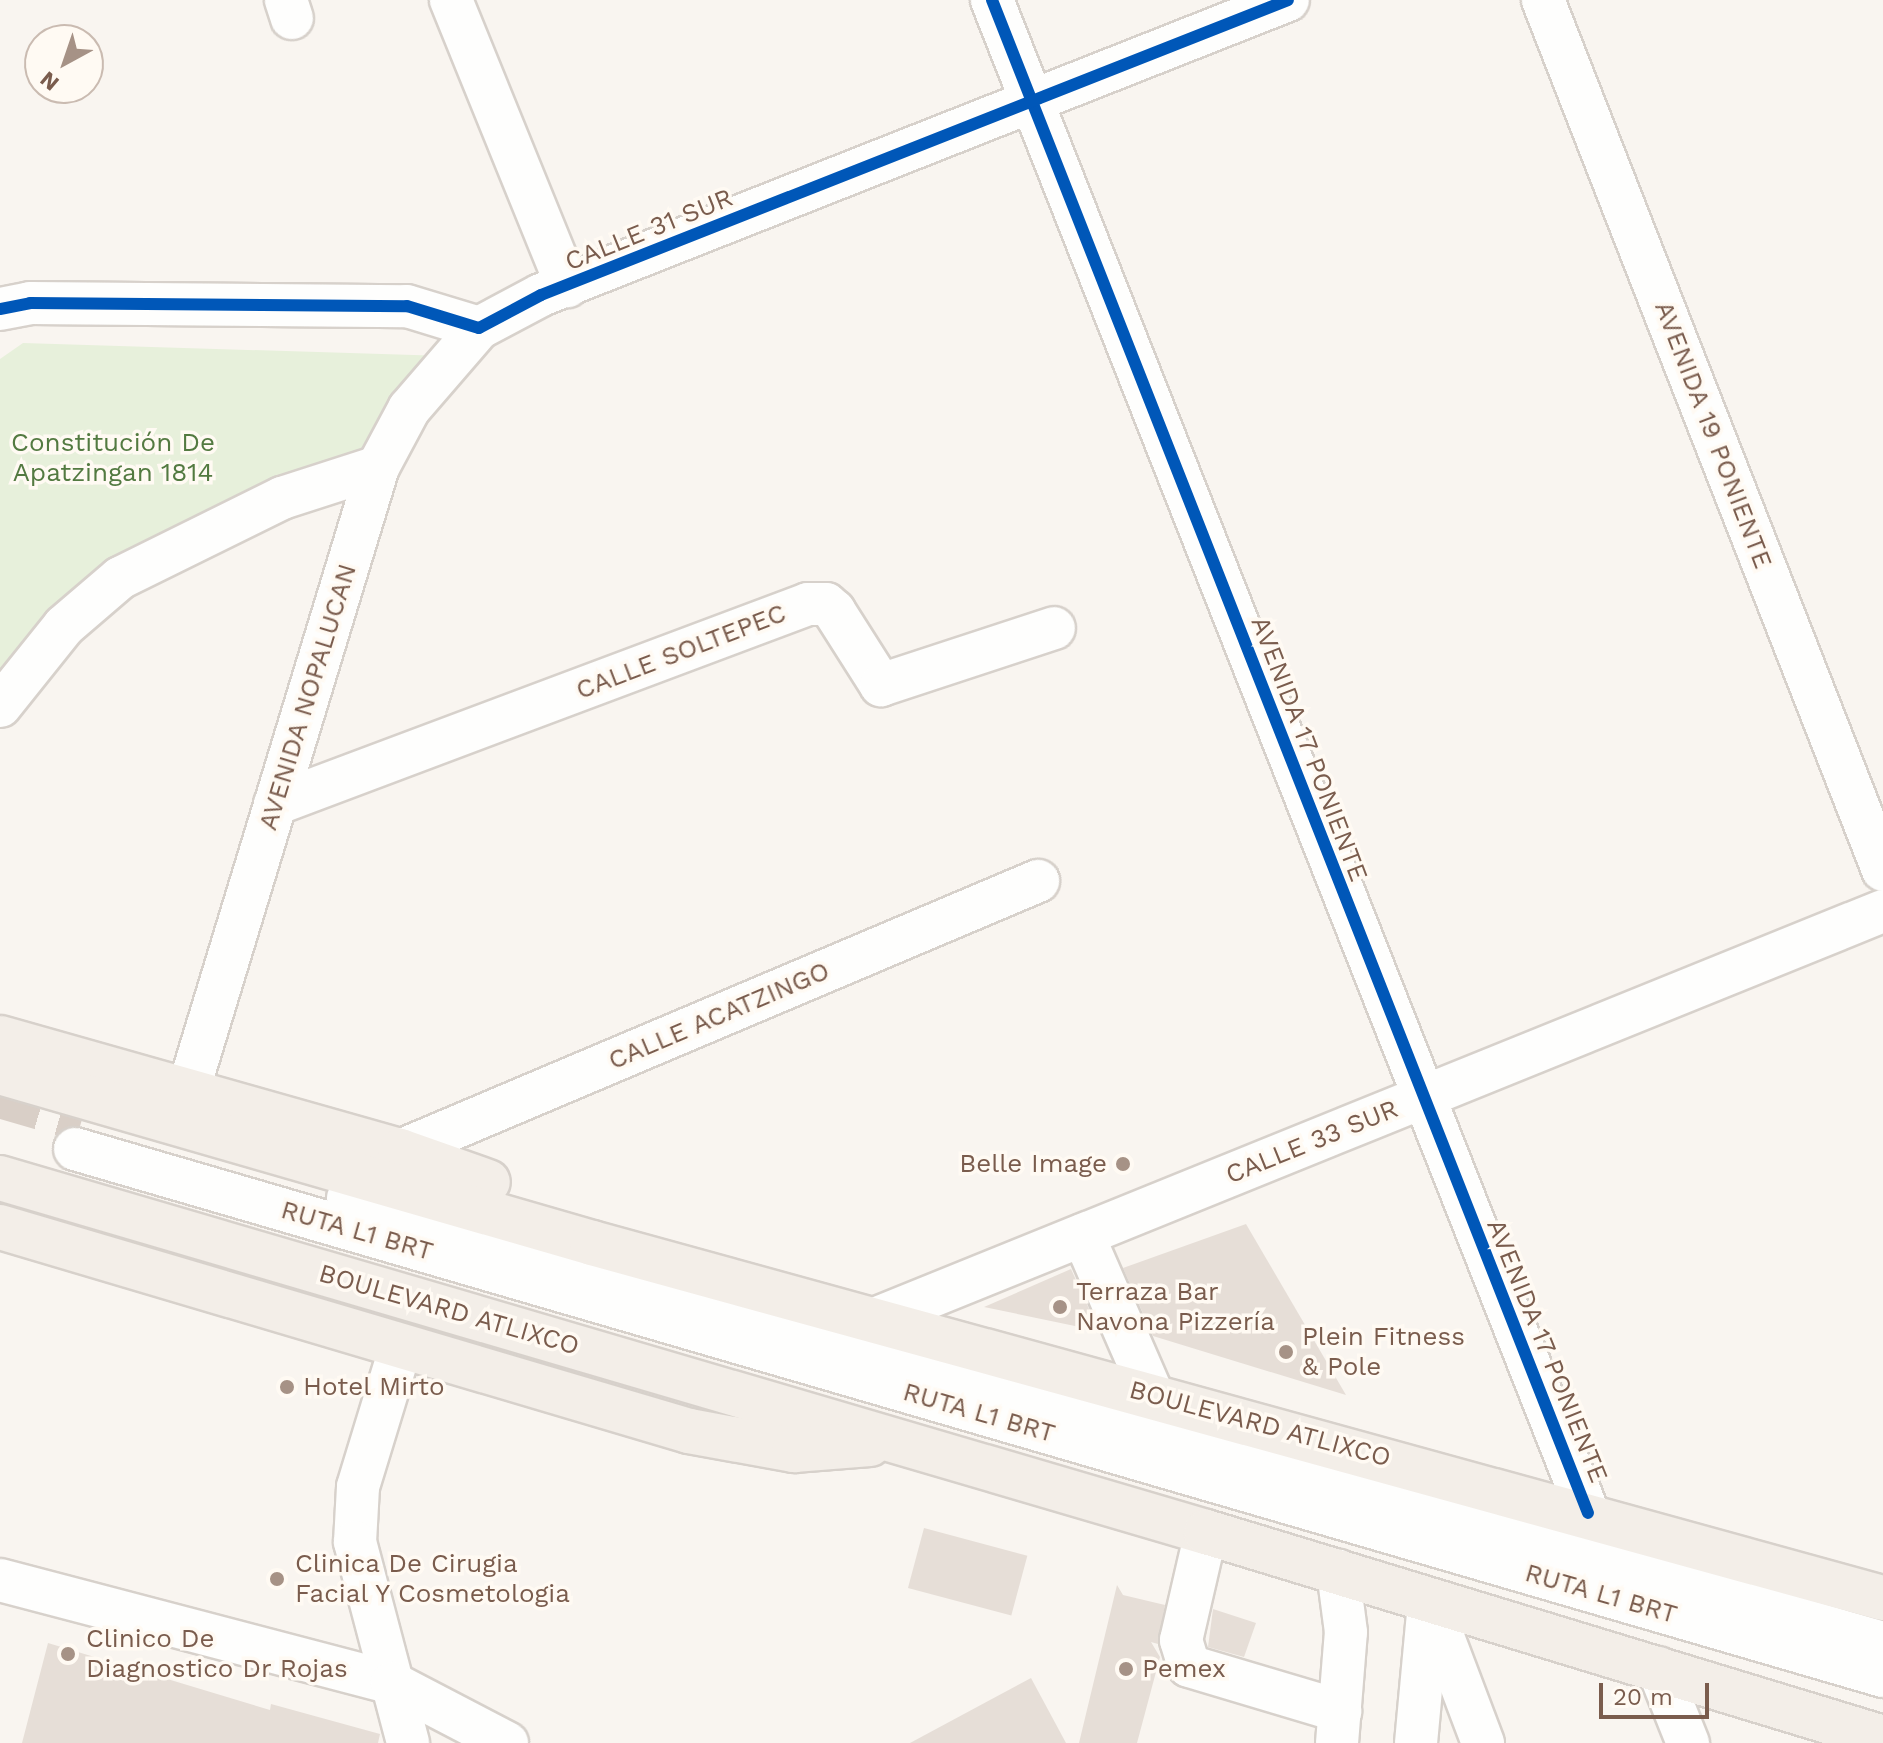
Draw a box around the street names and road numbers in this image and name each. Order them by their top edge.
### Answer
street label: CALLE 31 SUR [561,182,737,278]
street label: AVENIDA 19 PONIENTE [1647,296,1779,574]
street label: AVENIDA NOPALUCAN [252,560,364,834]
street label: CALLE SOLTEPEC [572,598,790,706]
street label: AVENIDA 17 PONIENTE [1244,611,1374,887]
street label: CALLE ACATZINGO [603,955,835,1077]
street label: CALLE 33 SUR [1221,1093,1403,1191]
street label: RUTA L1 BRT [277,1194,437,1268]
street label: AVENIDA 17 PONIENTE [1479,1214,1615,1488]
street label: BOULEVARD ATLIXCO [315,1258,583,1362]
street label: BOULEVARD ATLIXCO [1125,1374,1395,1474]
street label: RUTA L1 BRT [899,1376,1059,1450]
street label: RUTA L1 BRT [1521,1557,1681,1631]

